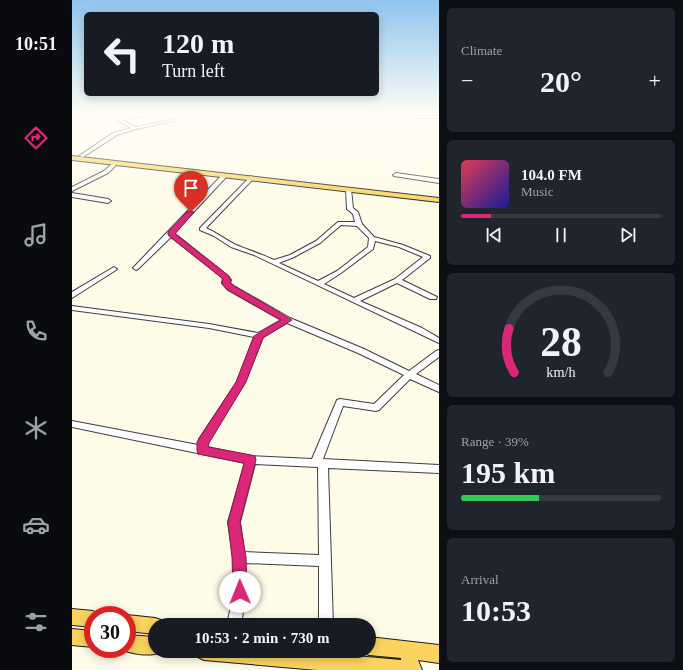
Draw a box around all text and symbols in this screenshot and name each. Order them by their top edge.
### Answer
icon: left [96,28,148,80]
text: 120 m [162,28,234,59]
text: 10:51 [15,34,57,54]
text: Climate [461,43,502,58]
text: Turn left [162,61,225,81]
text: 20° [540,65,582,98]
text: − [461,68,473,93]
text: + [649,68,661,93]
icon: directions [22,124,50,152]
text: 104.0 FM [521,167,582,183]
pin [174,171,208,212]
icon: arrive [180,177,202,199]
text: Music [521,184,554,199]
icon: music [22,221,50,249]
icon: previous [483,224,505,246]
icon: pause [550,224,572,246]
icon: next [617,224,639,246]
icon: phone [22,317,50,345]
text: 28 [540,319,582,365]
text: km/h [546,364,576,380]
icon: climate [22,414,50,442]
text: Range · 39% [461,434,529,449]
text: 195 km [461,456,555,489]
icon: car [22,511,50,539]
position arrow [219,571,261,613]
text: Arrival [461,572,499,587]
text: 10:53 [461,594,531,627]
speed limit sign: 30 [84,606,136,658]
icon: filters [22,608,50,636]
text: 10:53 · 2 min · 730 m [195,630,330,646]

